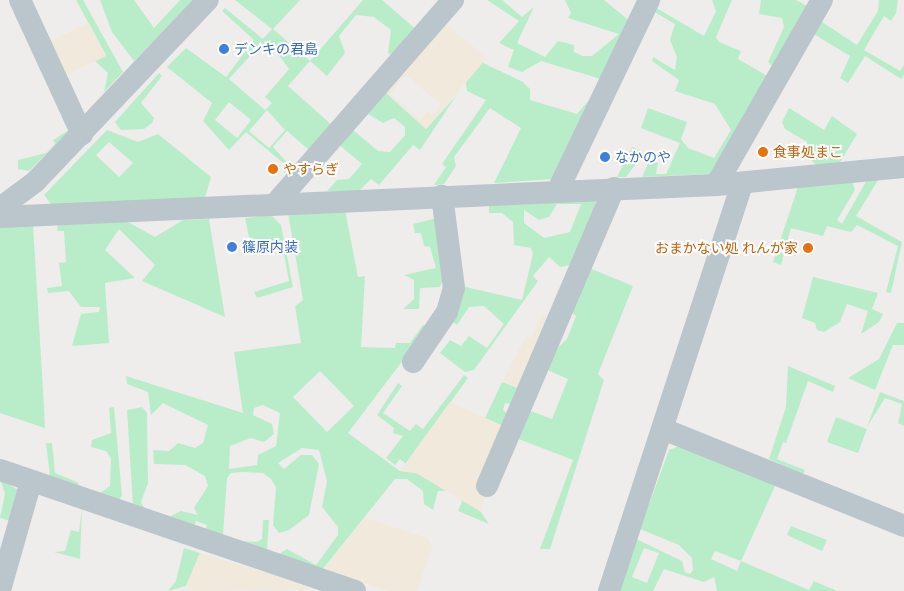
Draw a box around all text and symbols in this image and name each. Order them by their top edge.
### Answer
place label: デンキの君島 [234,41,318,57]
marker: デンキの君島 [218,43,230,55]
place label: 食事処まこ [773,144,843,160]
marker: 食事処まこ [757,146,769,158]
place label: なかのや [615,149,671,165]
marker: なかのや [599,151,611,163]
place label: やすらぎ [283,161,339,177]
marker: やすらぎ [267,163,279,175]
place label: 篠原内装 [242,239,298,255]
place label: おまかない処 れんが家 [655,240,798,256]
marker: 篠原内装 [226,241,238,253]
marker: おまかない処 れんが家 [802,242,814,254]

